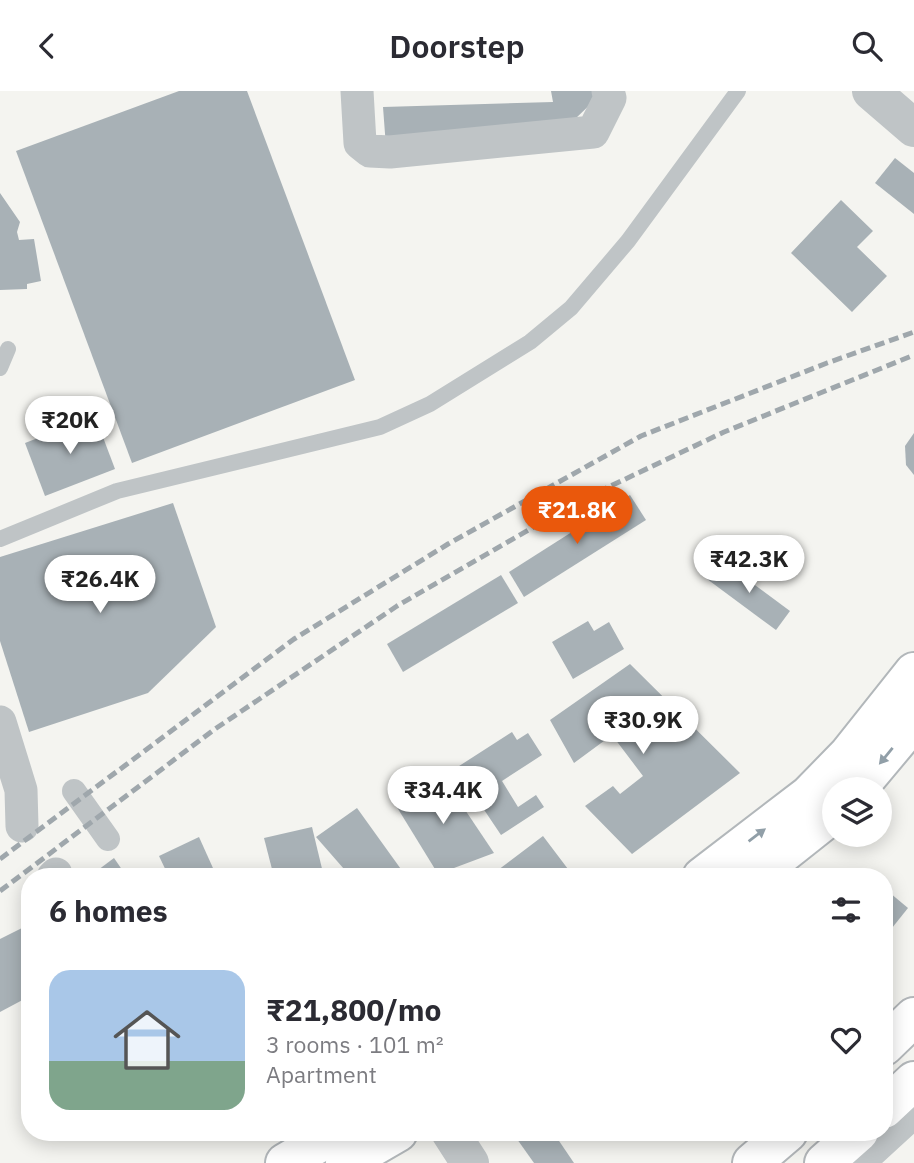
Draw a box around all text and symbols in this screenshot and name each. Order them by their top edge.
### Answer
text: Doorstep [389,25,525,67]
icon: back [28,27,66,65]
icon: search [848,27,886,65]
pin: ₹20K [29,397,111,456]
text: ₹20K [41,404,99,434]
pin: ₹21.8K [520,487,634,546]
text: ₹21.8K [537,494,617,524]
pin: ₹42.3K [692,535,806,595]
text: ₹42.3K [709,543,789,573]
pin: ₹26.4K [43,555,157,615]
text: ₹26.4K [60,563,140,593]
pin: ₹30.9K [586,697,700,756]
text: ₹30.9K [603,704,683,734]
one-way arrow [880,747,894,765]
pin: ₹34.4K [386,767,500,826]
text: ₹34.4K [403,774,483,804]
map controls [822,777,892,847]
button: layers [822,777,892,847]
one-way arrow [747,828,765,843]
text: 6 homes [49,891,168,930]
icon: filters [827,891,865,929]
text: ₹21,800/mo [266,990,441,1029]
icon: home [105,998,189,1082]
icon: heart [827,1021,865,1059]
text: 3 rooms · 101 m² [266,1029,444,1059]
text: Apartment [266,1059,377,1089]

